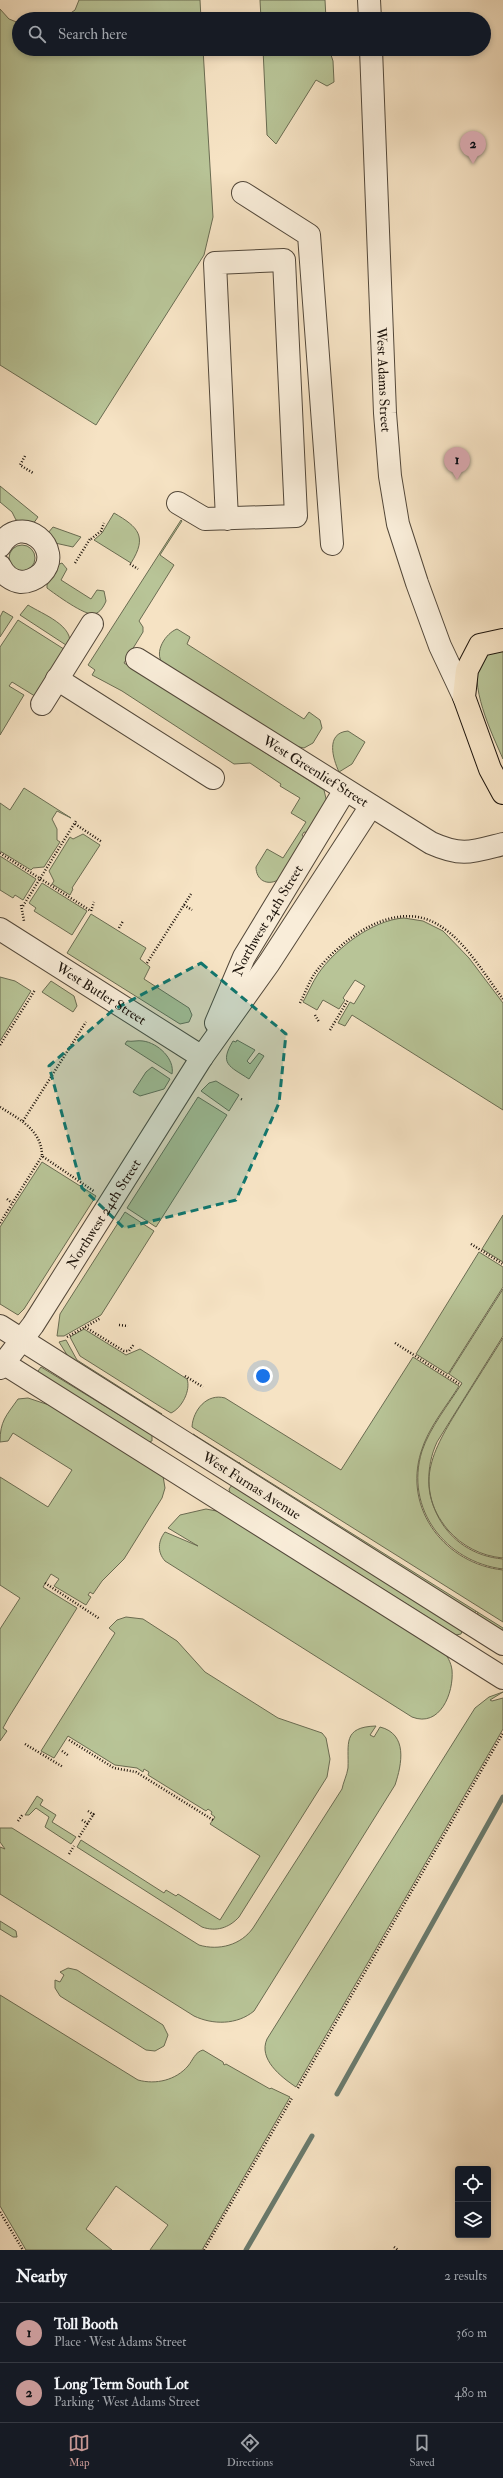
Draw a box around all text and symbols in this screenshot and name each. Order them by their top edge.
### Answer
search box [12,12,491,56]
icon: search [26,23,48,45]
text: Search here [58,25,127,44]
pin: 2 [460,131,486,164]
street label: West Adams Street [373,326,395,433]
pin: 1 [444,447,470,480]
street label: West Greenlief Street [259,731,372,811]
street label: Northwest 24th Street [229,862,307,979]
street label: West Butler Street [52,958,150,1029]
street label: Northwest 24th Street [63,1156,145,1272]
your location [253,1366,273,1386]
street label: West Furnas Avenue [198,1448,304,1523]
map controls [455,2166,491,2238]
button: locate [455,2166,491,2202]
button: layers [455,2202,491,2238]
text: Nearby [16,2266,67,2287]
text: 2 results [444,2268,487,2284]
text: Toll Booth [54,2315,118,2334]
text: 1 [27,2325,31,2341]
text: 360 m [456,2325,487,2341]
text: Place · West Adams Street [54,2334,187,2350]
text: Long Term South Lot [54,2375,189,2394]
text: 2 [26,2385,32,2401]
text: 480 m [454,2385,487,2401]
text: Parking · West Adams Street [54,2394,200,2410]
tab: Map [68,2432,90,2469]
tab: Directions [227,2432,273,2469]
tab: Saved [410,2432,435,2469]

